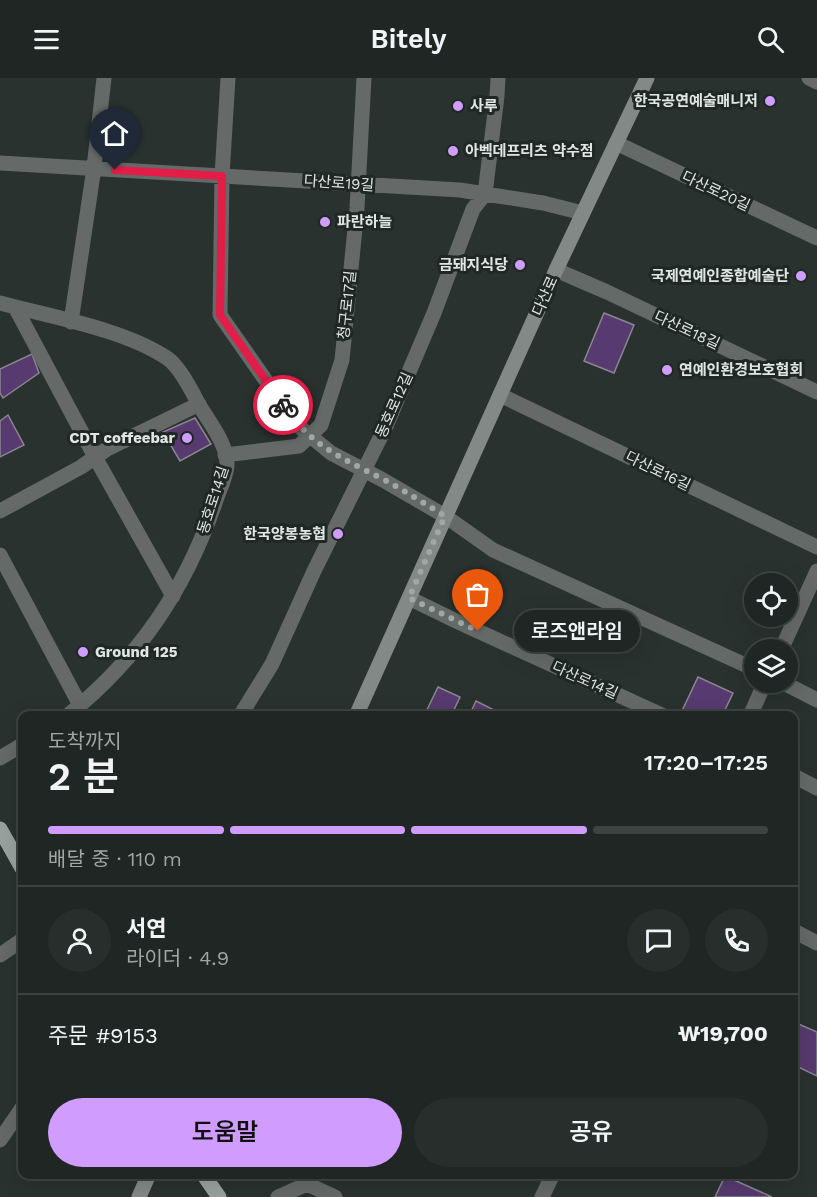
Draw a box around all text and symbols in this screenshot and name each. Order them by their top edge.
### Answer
icon: menu [30,23,63,56]
text: Bitely [371,23,446,55]
icon: search [754,23,787,56]
place label: 한국공연예술매니저 [634,92,758,110]
marker: 한국공연예술매니저 [763,94,777,108]
place label: 사루 [470,97,498,115]
marker: 사루 [451,99,465,113]
pin [89,108,140,170]
icon: home [98,117,131,150]
place label: 아벡데프리츠 약수점 [465,142,594,160]
marker: 아벡데프리츠 약수점 [446,144,460,158]
street label: 다산로20길 [679,167,753,215]
street label: 다산로19길 [303,172,375,194]
place label: 파란하늘 [337,213,392,231]
marker: 파란하늘 [318,215,332,229]
place label: 금돼지식당 [439,256,508,274]
marker: 금돼지식당 [513,258,527,272]
place label: 국제연예인종합예술단 [651,267,789,285]
marker: 국제연예인종합예술단 [794,269,808,283]
street label: 청구로17길 [334,270,360,340]
street label: 다산로 [528,273,562,319]
street label: 다산로18길 [651,307,723,353]
place label: 연예인환경보호협회 [679,361,803,379]
marker: 연예인환경보호협회 [660,363,674,377]
street label: 동호로12길 [372,369,416,441]
courier [253,375,313,435]
icon: bike [267,389,300,422]
place label: CDT coffeebar [69,429,176,447]
marker: CDT coffeebar [180,431,194,445]
street label: 다산로16길 [623,448,693,494]
street label: 동호로14길 [194,464,232,536]
place label: 한국양봉농협 [243,525,326,543]
marker: 한국양봉농협 [331,527,345,541]
pin [452,569,503,631]
map controls [744,573,798,693]
button: locate [744,573,798,627]
icon: bag [461,578,494,611]
callout: 로즈앤라임 [514,610,640,652]
text: 로즈앤라임 [531,619,623,643]
button: layers [744,639,798,693]
place label: Ground 125 [95,643,178,661]
marker: Ground 125 [76,645,90,659]
street label: 다산로14길 [549,657,621,703]
text: 도착까지 [48,729,122,753]
text: 17:20–17:25 [644,750,768,775]
text: 2 분 [48,754,119,799]
text: 배달 중 · 110 m [48,847,182,871]
button: person [48,909,111,972]
button: chat [627,909,690,972]
button: phone [705,909,768,972]
text: 서연 [126,916,166,941]
text: 라이더 · 4.9 [126,946,229,970]
text: ₩19,700 [678,1021,768,1046]
text: 주문 #9153 [48,1023,158,1048]
button: 도움말 [48,1098,402,1167]
button: 공유 [414,1098,768,1167]

